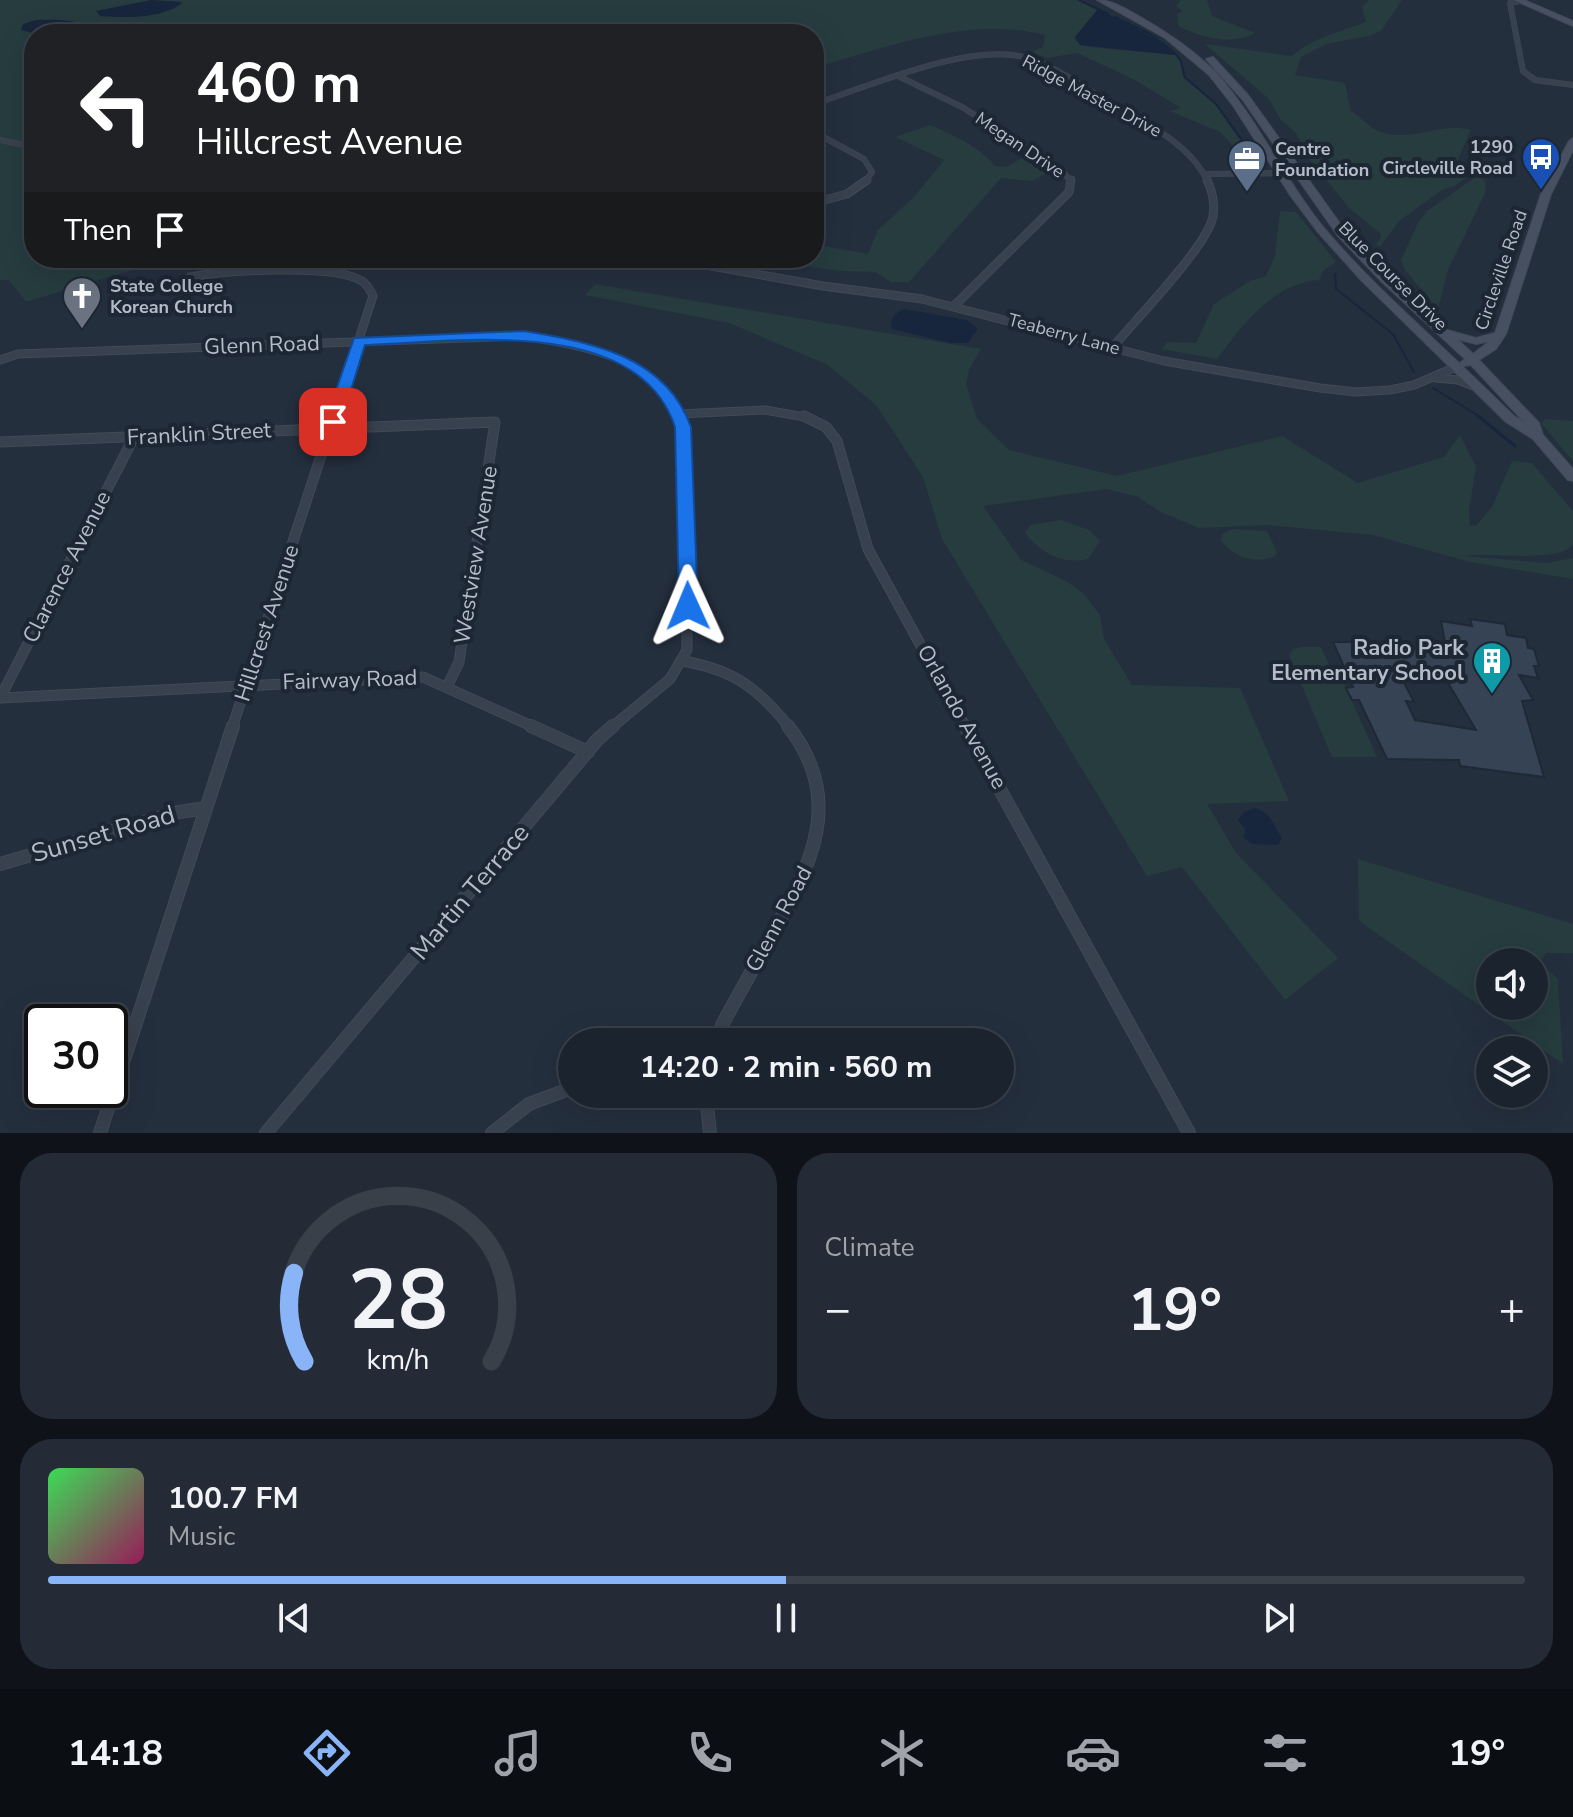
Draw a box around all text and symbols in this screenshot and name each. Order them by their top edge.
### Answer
text: 460 m [196,45,361,122]
street label: Ridge Master Drive [1018,49,1166,143]
icon: left [64,56,168,160]
street label: Megan Drive [971,106,1069,184]
text: Hillcrest Avenue [196,118,463,167]
place label: 1290 Circleville Road [1382,135,1513,180]
bus stop icon: 1290 Circleville Road [1520,136,1562,191]
place label: Centre Foundation [1275,137,1369,182]
office icon: Centre Foundation [1226,138,1268,193]
street label: Circleville Road [1469,207,1533,333]
icon: arrive [148,208,192,252]
text: Then [64,210,132,251]
street label: Blue Course Drive [1333,216,1453,336]
place label: State College Korean Church [110,274,233,319]
church icon: State College Korean Church [61,275,103,330]
street label: Teaberry Lane [1005,308,1123,360]
street label: Glenn Road [204,328,320,362]
pin [299,388,367,456]
icon: arrive [311,400,355,444]
street label: Franklin Street [126,415,272,453]
street label: Westview Avenue [447,464,505,646]
street label: Clarence Avenue [16,486,118,648]
street label: Hillcrest Avenue [228,541,306,705]
position arrow [646,564,730,648]
place label: Radio Park Elementary School [1271,633,1465,688]
street label: Orlando Avenue [910,639,1014,795]
building icon: Radio Park Elementary School [1471,640,1513,695]
street label: Fairway Road [282,663,418,697]
street label: Sunset Road [27,797,179,871]
street label: Martin Terrace [403,816,537,968]
street label: Glenn Road [739,861,819,977]
map controls [1476,948,1548,1108]
button: sound [1476,948,1548,1020]
speed limit sign: 30 [24,1004,128,1108]
button: layers [1476,1036,1548,1108]
text: 14:20 · 2 min · 560 m [640,1047,932,1088]
text: Climate [825,1230,915,1265]
text: 28 [348,1244,448,1357]
text: 19° [1127,1269,1222,1351]
text: − [825,1280,851,1340]
text: + [1499,1280,1525,1340]
text: km/h [367,1340,430,1379]
text: 100.7 FM [168,1478,298,1519]
text: Music [168,1519,235,1554]
icon: previous [272,1596,316,1640]
icon: pause [764,1596,808,1640]
icon: next [1257,1596,1301,1640]
icon: directions [299,1725,355,1781]
icon: music [490,1725,546,1781]
icon: phone [682,1725,738,1781]
icon: climate [874,1725,930,1781]
icon: car [1065,1725,1121,1781]
icon: filters [1257,1725,1313,1781]
text: 14:18 [68,1729,163,1778]
text: 19° [1448,1729,1505,1778]

